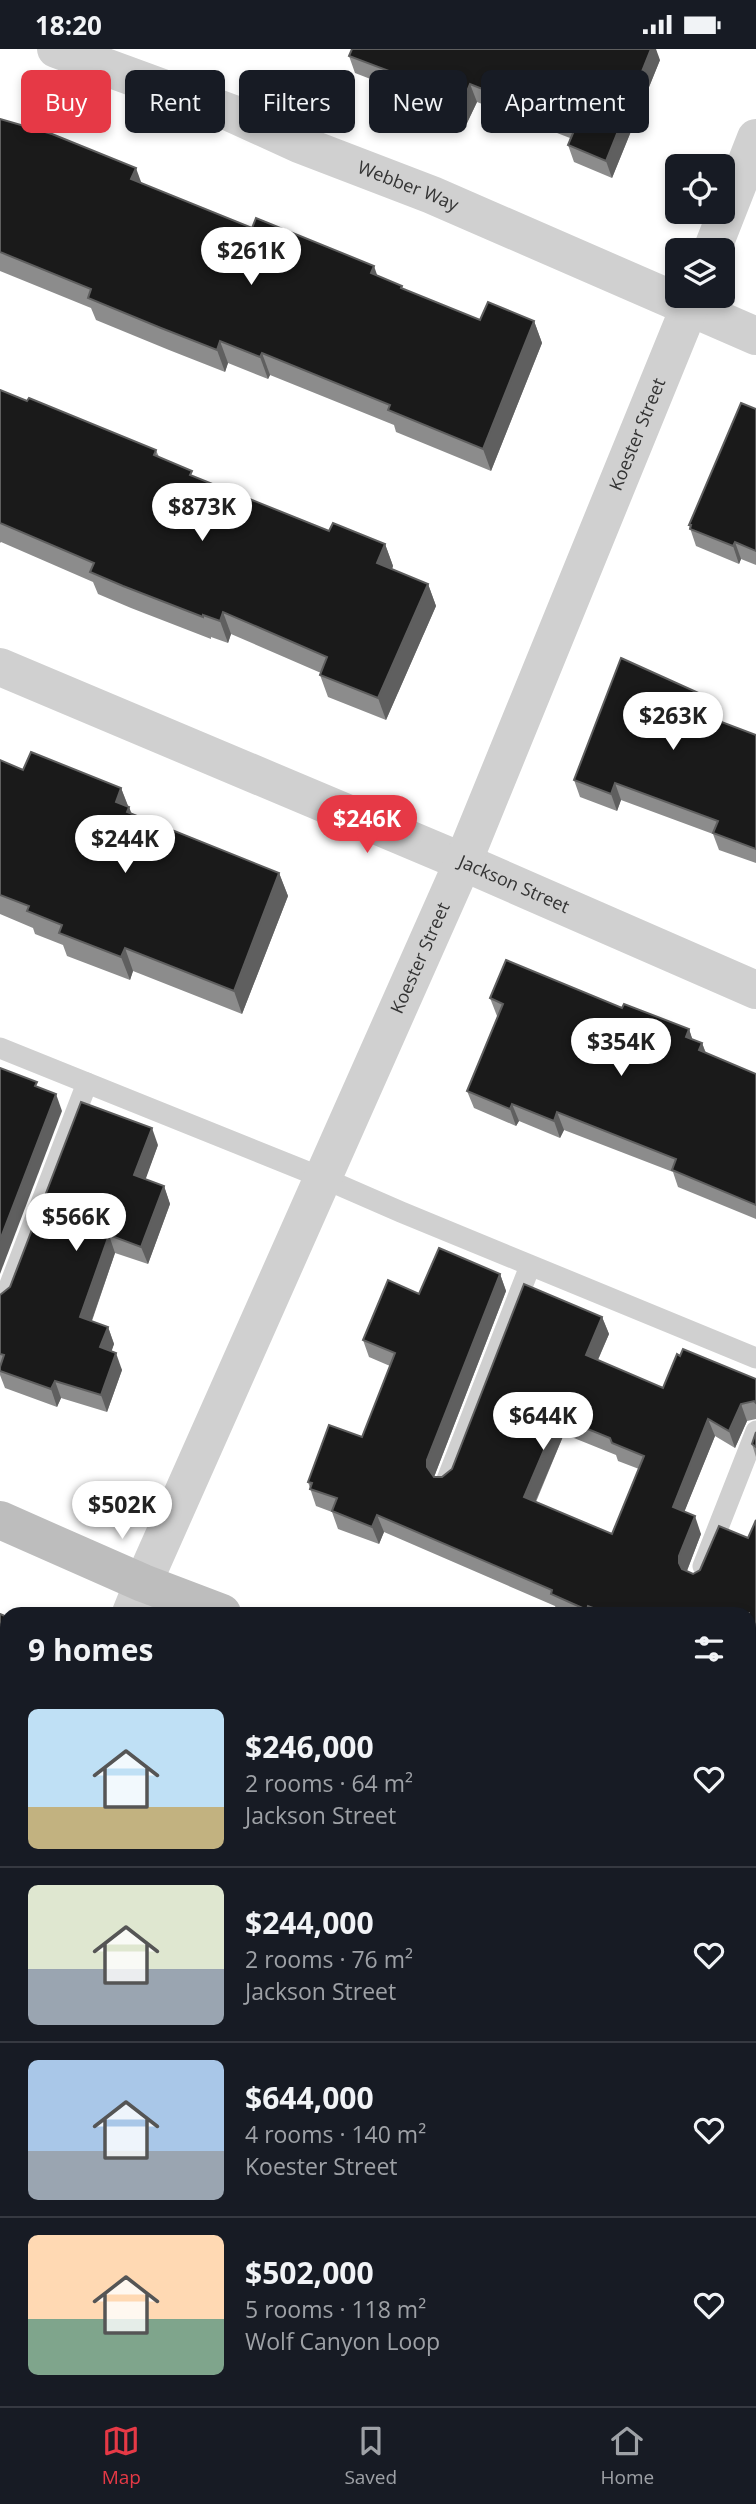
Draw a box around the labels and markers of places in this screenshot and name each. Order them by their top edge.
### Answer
pin: $261K [202,227,300,287]
pin: $873K [153,483,251,543]
pin: $263K [624,693,722,752]
pin: $246K [318,795,416,855]
pin: $244K [76,815,174,875]
pin: $354K [572,1019,670,1078]
pin: $566K [27,1193,125,1253]
pin: $644K [494,1393,592,1452]
pin: $502K [73,1481,171,1541]

